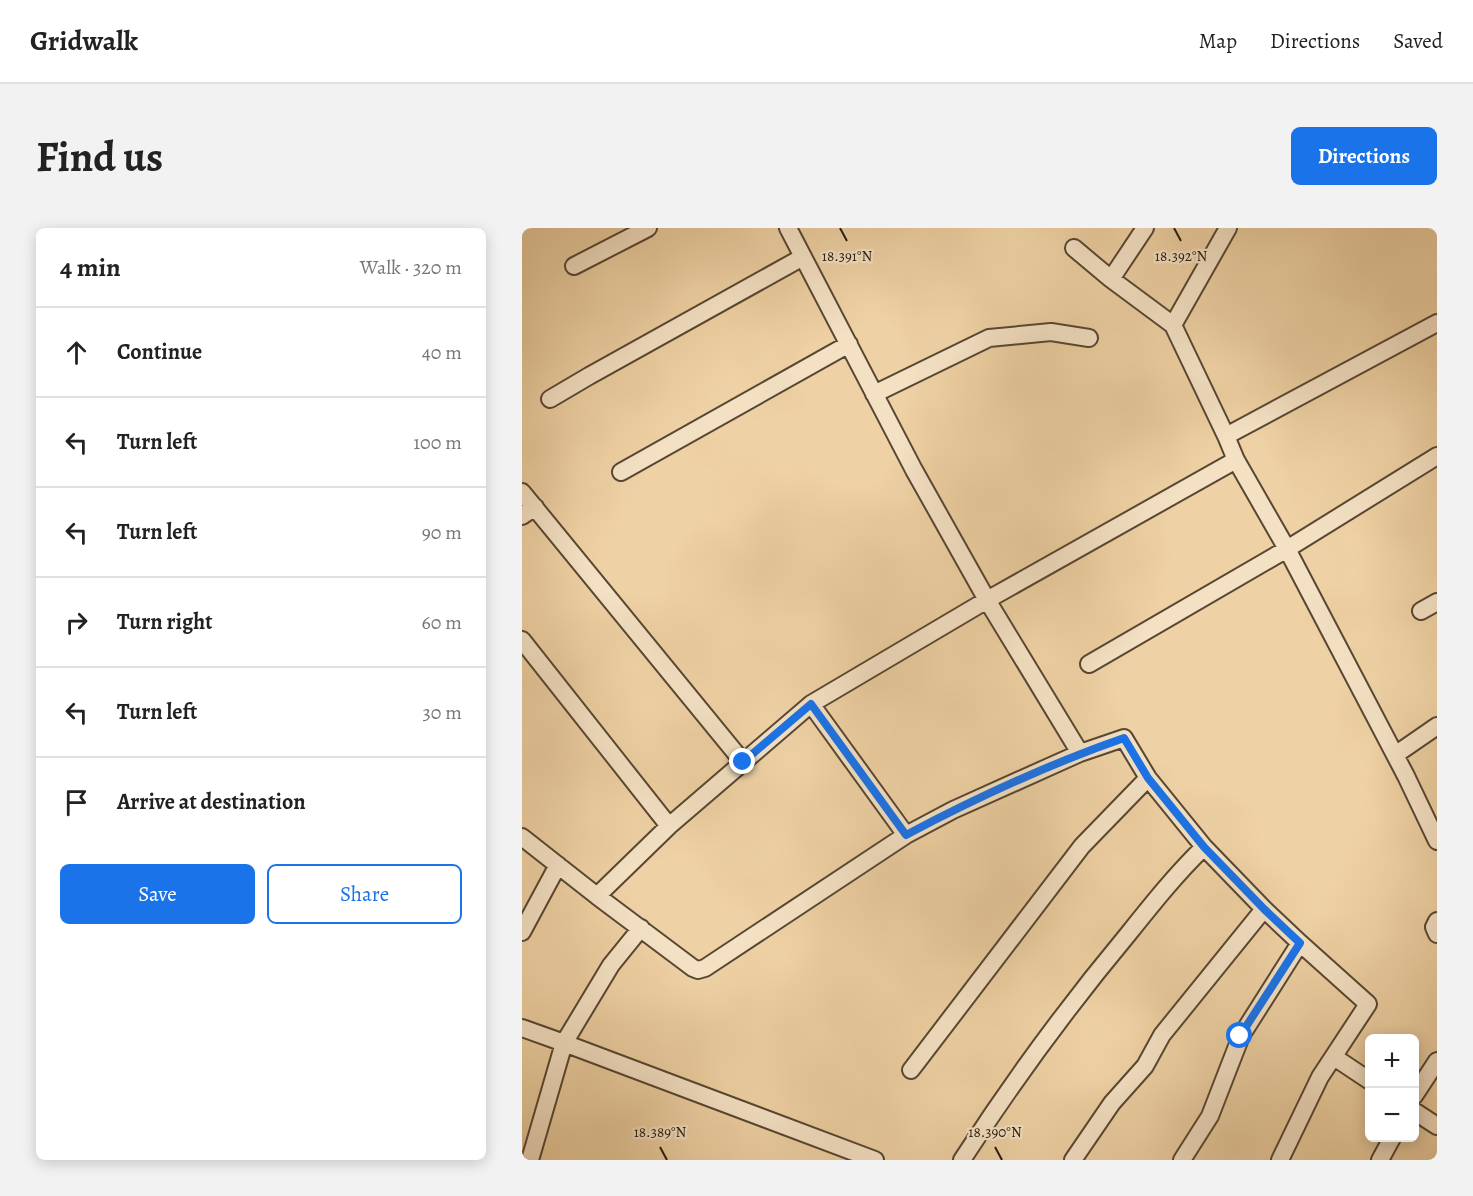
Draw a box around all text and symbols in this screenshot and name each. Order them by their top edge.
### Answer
text: Gridwalk [30,22,138,60]
text: Map [1199,27,1237,55]
text: Directions [1270,27,1360,55]
text: Saved [1393,27,1443,55]
button: Directions [1291,127,1437,185]
text: Find us [36,128,163,185]
text: 18.391°N [822,246,872,266]
text: 18.392°N [1155,246,1207,266]
text: 4 min [60,250,121,285]
text: Walk · 320 m [360,254,462,281]
icon: ahead [60,336,93,369]
text: Continue [117,337,202,367]
text: 40 m [422,339,462,366]
icon: left [60,426,93,459]
text: Turn left [117,427,197,457]
text: 100 m [413,429,462,456]
icon: left [60,516,93,549]
text: Turn left [117,517,197,547]
text: 90 m [422,519,462,546]
icon: right [60,606,93,639]
text: Turn right [117,607,213,637]
text: 60 m [422,609,462,636]
icon: left [60,696,93,729]
text: Turn left [117,697,197,727]
text: 30 m [422,699,462,726]
route end [729,748,755,774]
icon: arrive [60,786,93,819]
text: Arrive at destination [117,787,306,817]
button: Save [60,864,255,924]
button: Share [267,864,462,924]
route start [1226,1022,1252,1048]
map controls [1365,1034,1419,1142]
button: + [1365,1034,1419,1088]
button: − [1365,1088,1419,1142]
text: 18.389°N [634,1122,687,1142]
text: 18.390°N [968,1122,1022,1142]

